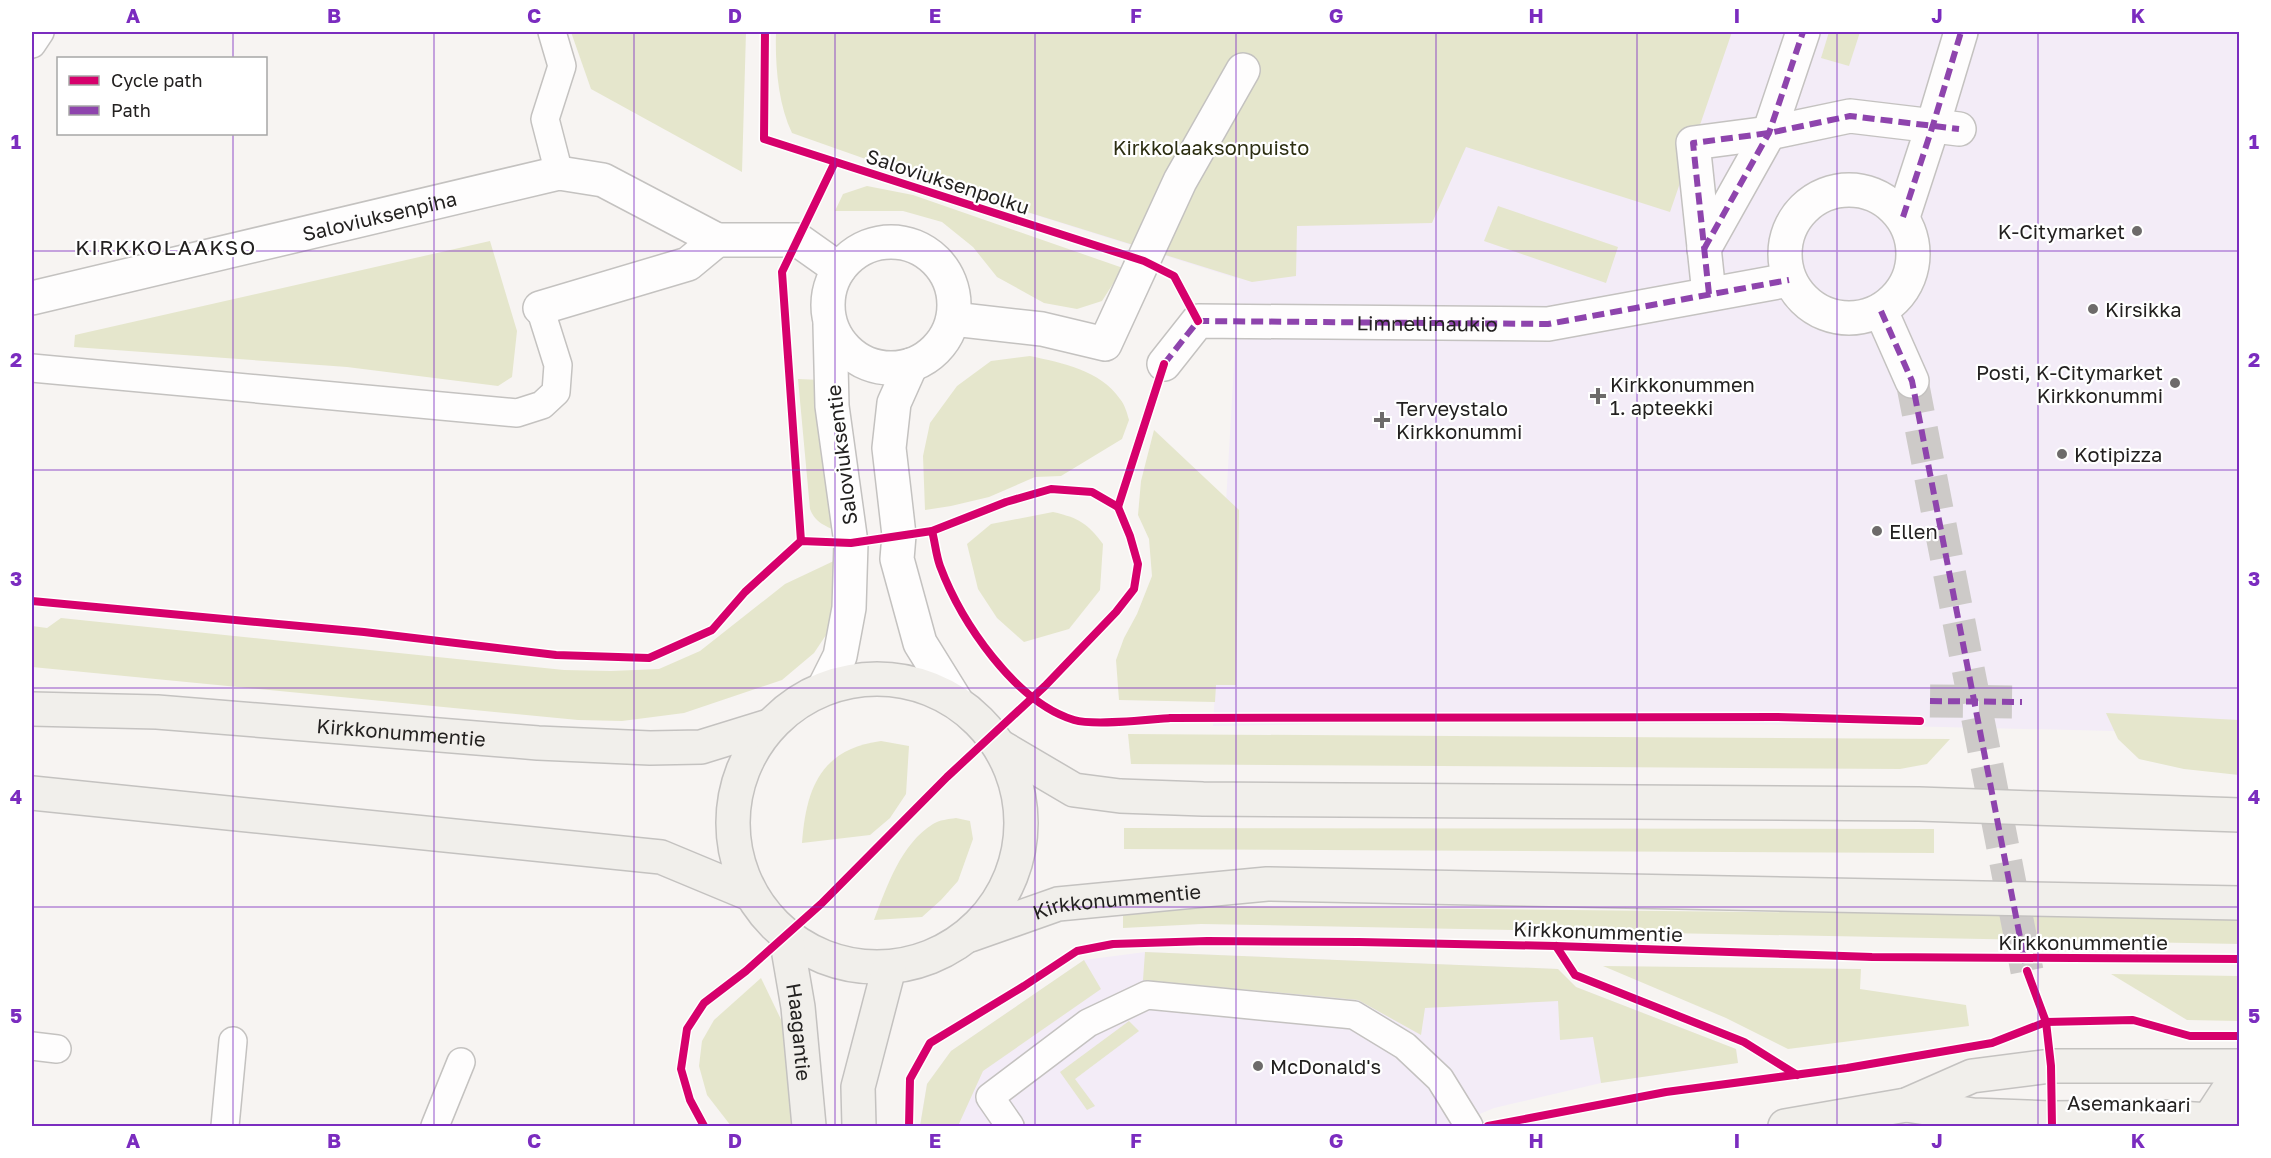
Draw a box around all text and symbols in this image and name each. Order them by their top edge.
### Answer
text: A [126,3,140,27]
text: B [327,3,341,27]
text: C [527,3,541,27]
text: D [728,3,742,27]
text: E [929,3,941,27]
text: F [1130,3,1142,27]
text: G [1329,3,1343,27]
text: H [1528,3,1544,27]
text: I [1734,3,1740,27]
text: J [1931,3,1943,27]
text: K [2131,3,2146,27]
legend [57,57,267,135]
text: Cycle path [111,69,203,91]
text: Path [111,99,151,121]
text: 1 [11,129,21,153]
text: 1 [2249,129,2259,153]
park label: Kirkkolaaksonpuisto [1113,135,1309,159]
street label: Saloviuksenpolku [863,143,1033,219]
street label: Saloviuksenpiha [300,186,459,245]
place label: K-Citymarket [1998,219,2125,243]
marker: K-Citymarket [2130,224,2144,238]
district label: KIRKKOLAAKSO [75,234,257,260]
place label: Kirsikka [2105,297,2182,321]
marker: Kirsikka [2086,302,2100,316]
street label: Limnellinaukio [1357,310,1498,336]
text: 2 [10,347,22,371]
text: 2 [2248,347,2260,371]
place label: Posti, K-Citymarket Kirkkonummi [1976,360,2163,407]
place label: Kirkkonummen 1. apteekki [1610,372,1755,419]
marker: Posti, K-Citymarket Kirkkonummi [2168,376,2182,390]
street label: Saloviuksentie [820,384,862,526]
marker: Kirkkonummen 1. apteekki [1591,389,1605,403]
place label: Terveystalo Kirkkonummi [1396,396,1522,443]
marker: Terveystalo Kirkkonummi [1373,411,1391,429]
place label: Kotipizza [2074,442,2162,466]
marker: Kotipizza [2055,447,2069,461]
place label: Ellen [1889,519,1938,543]
marker: Ellen [1870,524,1884,538]
text: 3 [10,566,22,590]
text: 3 [2248,566,2260,590]
street label: Kirkkonummentie [316,713,487,751]
text: 4 [10,784,22,808]
text: 4 [2248,784,2260,808]
street label: Kirkkonummentie [1029,878,1202,924]
street label: Kirkkonummentie [1513,916,1683,946]
street label: Kirkkonummentie [1998,930,2168,954]
street label: Haagantie [782,981,817,1082]
text: 5 [10,1003,22,1027]
text: 5 [2248,1003,2260,1027]
place label: McDonald's [1270,1054,1381,1078]
marker: McDonald's [1251,1059,1265,1073]
street label: Asemankaari [2067,1090,2191,1116]
text: A [126,1128,140,1152]
text: B [327,1128,341,1152]
text: C [527,1128,541,1152]
text: D [728,1128,742,1152]
text: E [929,1128,941,1152]
text: F [1130,1128,1142,1152]
text: G [1329,1128,1343,1152]
text: H [1528,1128,1544,1152]
text: I [1734,1128,1740,1152]
text: J [1931,1128,1943,1152]
text: K [2131,1128,2146,1152]

